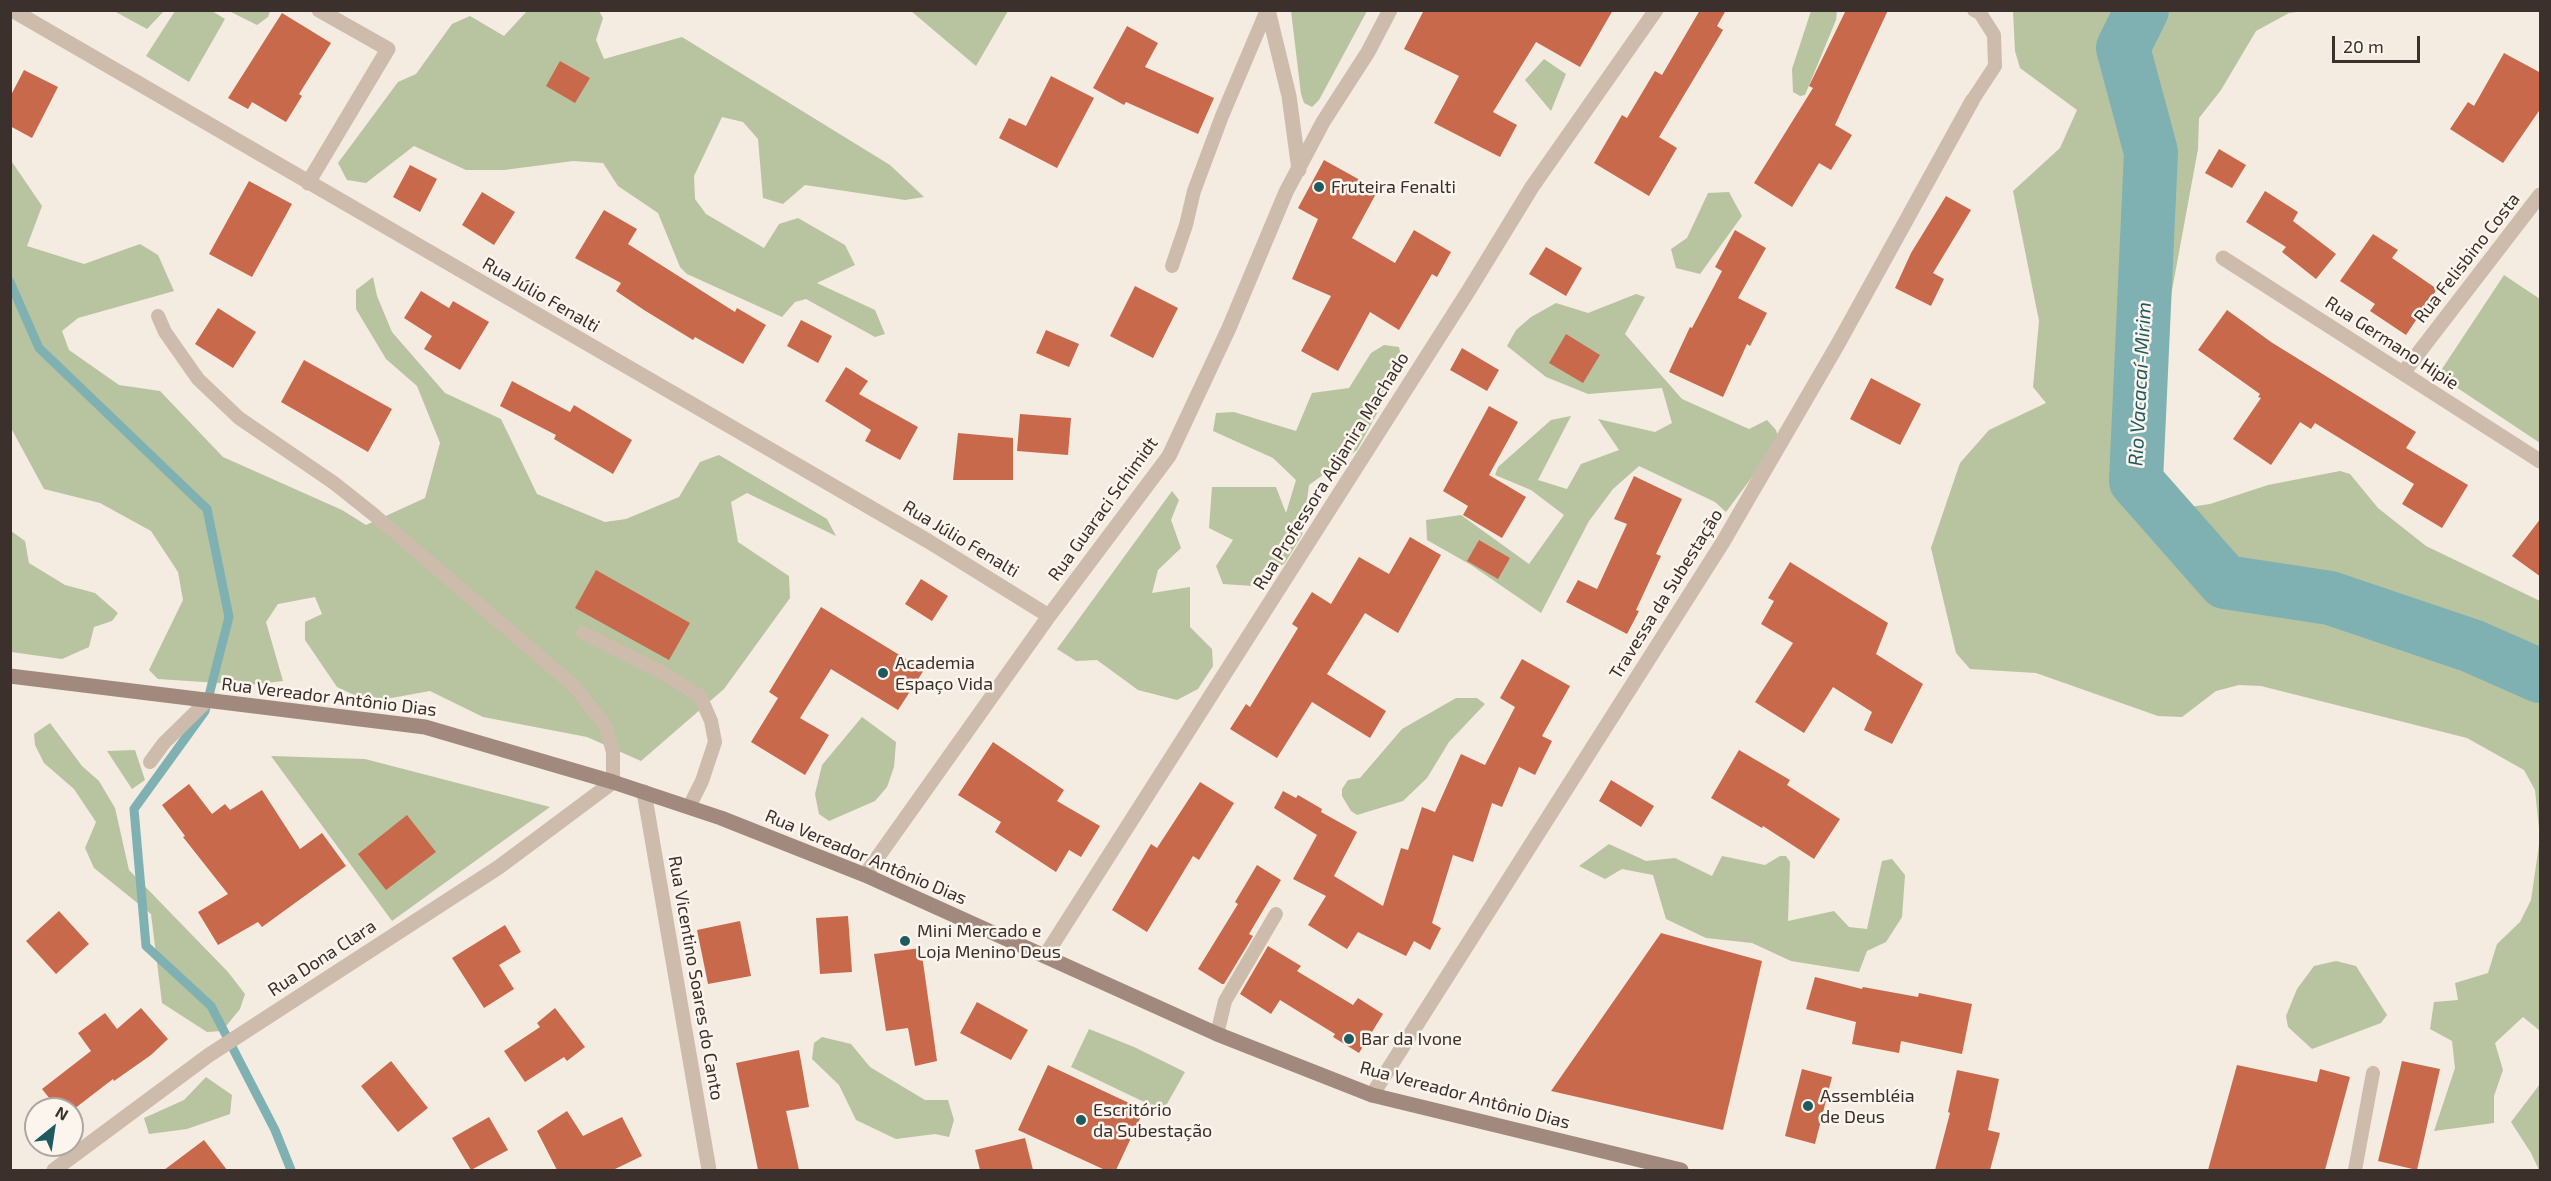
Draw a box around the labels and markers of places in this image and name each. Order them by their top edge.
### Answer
place label: Fruteira Fenalti [1331,176,1456,198]
marker: Fruteira Fenalti [1312,180,1326,194]
place label: Academia Espaço Vida [895,652,993,694]
marker: Academia Espaço Vida [876,666,890,680]
place label: Mini Mercado e Loja Menino Deus [917,920,1061,962]
marker: Mini Mercado e Loja Menino Deus [898,934,912,948]
place label: Bar da Ivone [1361,1028,1462,1050]
marker: Bar da Ivone [1342,1032,1356,1046]
place label: Assembléia de Deus [1820,1085,1915,1128]
place label: Escritório da Subestação [1093,1099,1212,1142]
marker: Assembléia de Deus [1801,1099,1815,1113]
marker: Escritório da Subestação [1074,1113,1088,1127]

